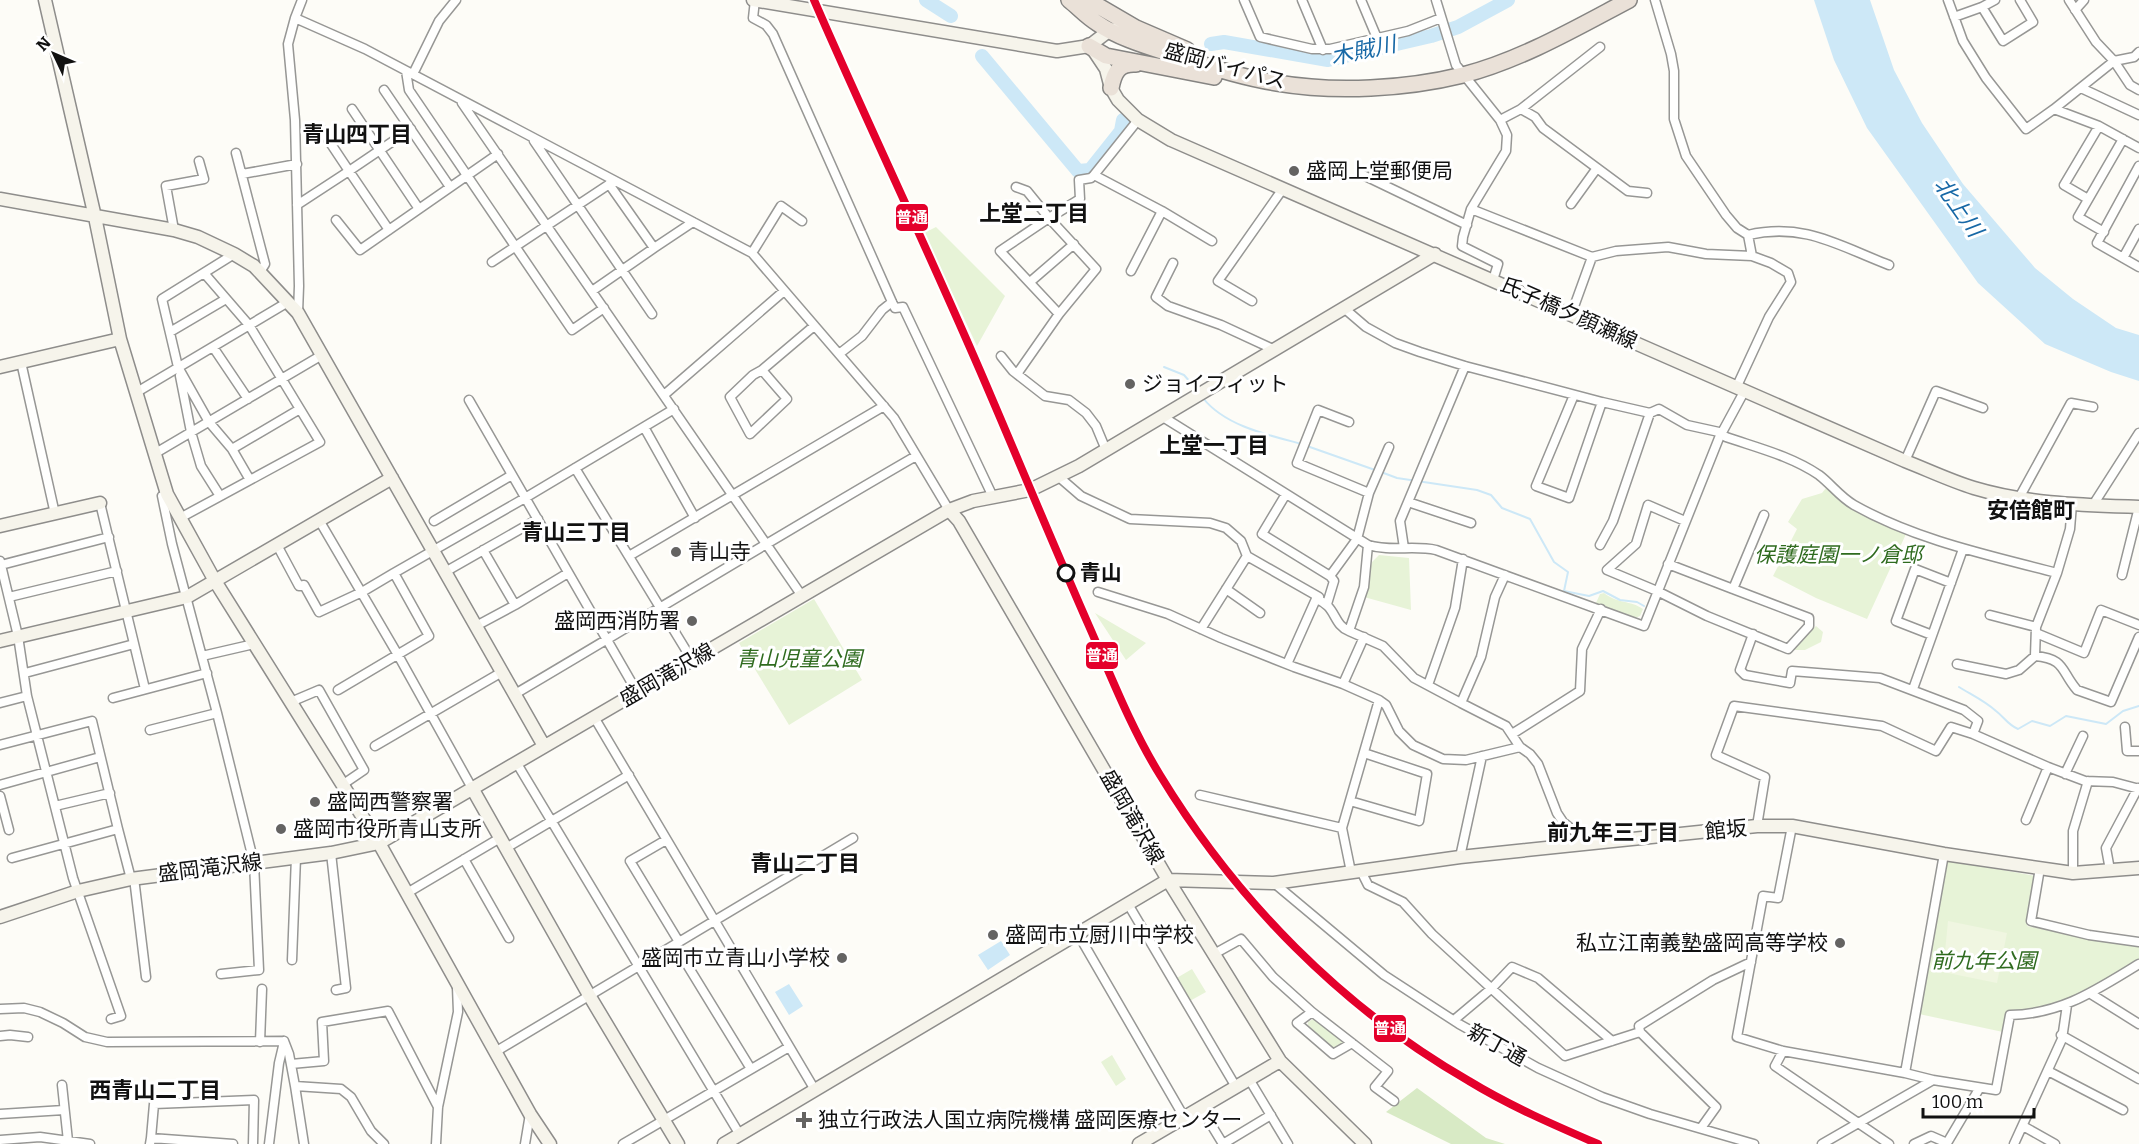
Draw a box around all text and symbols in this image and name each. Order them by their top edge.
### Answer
north arrow [24,24,84,84]
water label: 木賊川 [1328,30,1400,71]
text: N [32,33,55,55]
street label: 盛岡バイパス [1161,37,1289,95]
district label: 青山四丁目 [302,121,412,148]
place label: 盛岡上堂郵便局 [1306,158,1453,184]
marker: 盛岡上堂郵便局 [1287,164,1301,178]
water label: 北上川 [1929,173,1990,244]
district label: 上堂二丁目 [979,200,1089,227]
line badge: 普通 [895,203,929,232]
text: 普通 [896,208,928,227]
street label: 氏子橋夕顔瀬線 [1497,271,1641,355]
place label: ジョイフィット [1142,371,1289,397]
marker: ジョイフィット [1123,377,1137,391]
district label: 上堂一丁目 [1159,432,1269,459]
district label: 安倍館町 [1987,497,2075,524]
district label: 青山三丁目 [521,519,631,546]
place label: 青山寺 [688,539,751,565]
park label: 保護庭園一ノ倉邸 [1754,542,1926,568]
marker: 青山寺 [669,545,683,559]
place label: 青山 [1080,560,1122,586]
marker: 青山 [1057,564,1075,582]
place label: 盛岡西消防署 [554,608,680,634]
marker: 盛岡西消防署 [685,614,699,628]
street label: 盛岡滝沢線 [615,637,719,713]
line badge: 普通 [1085,641,1119,670]
park label: 青山児童公園 [736,646,865,672]
text: 普通 [1086,646,1118,665]
street label: 盛岡滝沢線 [1094,765,1170,869]
place label: 盛岡西警察署 [327,789,453,815]
marker: 盛岡西警察署 [308,795,322,809]
street label: 館坂 [1704,815,1748,845]
place label: 盛岡市役所青山支所 [293,816,482,842]
district label: 前九年三丁目 [1547,819,1679,846]
marker: 盛岡市役所青山支所 [274,822,288,836]
street label: 盛岡滝沢線 [156,849,264,887]
district label: 青山二丁目 [750,850,860,877]
place label: 盛岡市立厨川中学校 [1005,922,1194,948]
marker: 盛岡市立厨川中学校 [986,928,1000,942]
place label: 私立江南義塾盛岡高等学校 [1576,930,1828,956]
marker: 私立江南義塾盛岡高等学校 [1833,936,1847,950]
place label: 盛岡市立青山小学校 [641,945,830,971]
park label: 前九年公園 [1932,948,2039,974]
marker: 盛岡市立青山小学校 [835,951,849,965]
line badge: 普通 [1373,1014,1407,1043]
street label: 新丁通 [1463,1018,1531,1072]
text: 普通 [1374,1019,1406,1038]
district label: 西青山二丁目 [89,1077,221,1104]
scale bar [1923,1081,2034,1119]
text: 100 m [1932,1091,1983,1113]
place label: 独立行政法人国立病院機構 盛岡医療センター [818,1107,1242,1133]
marker: 独立行政法人国立病院機構 盛岡医療センター [795,1111,813,1129]

